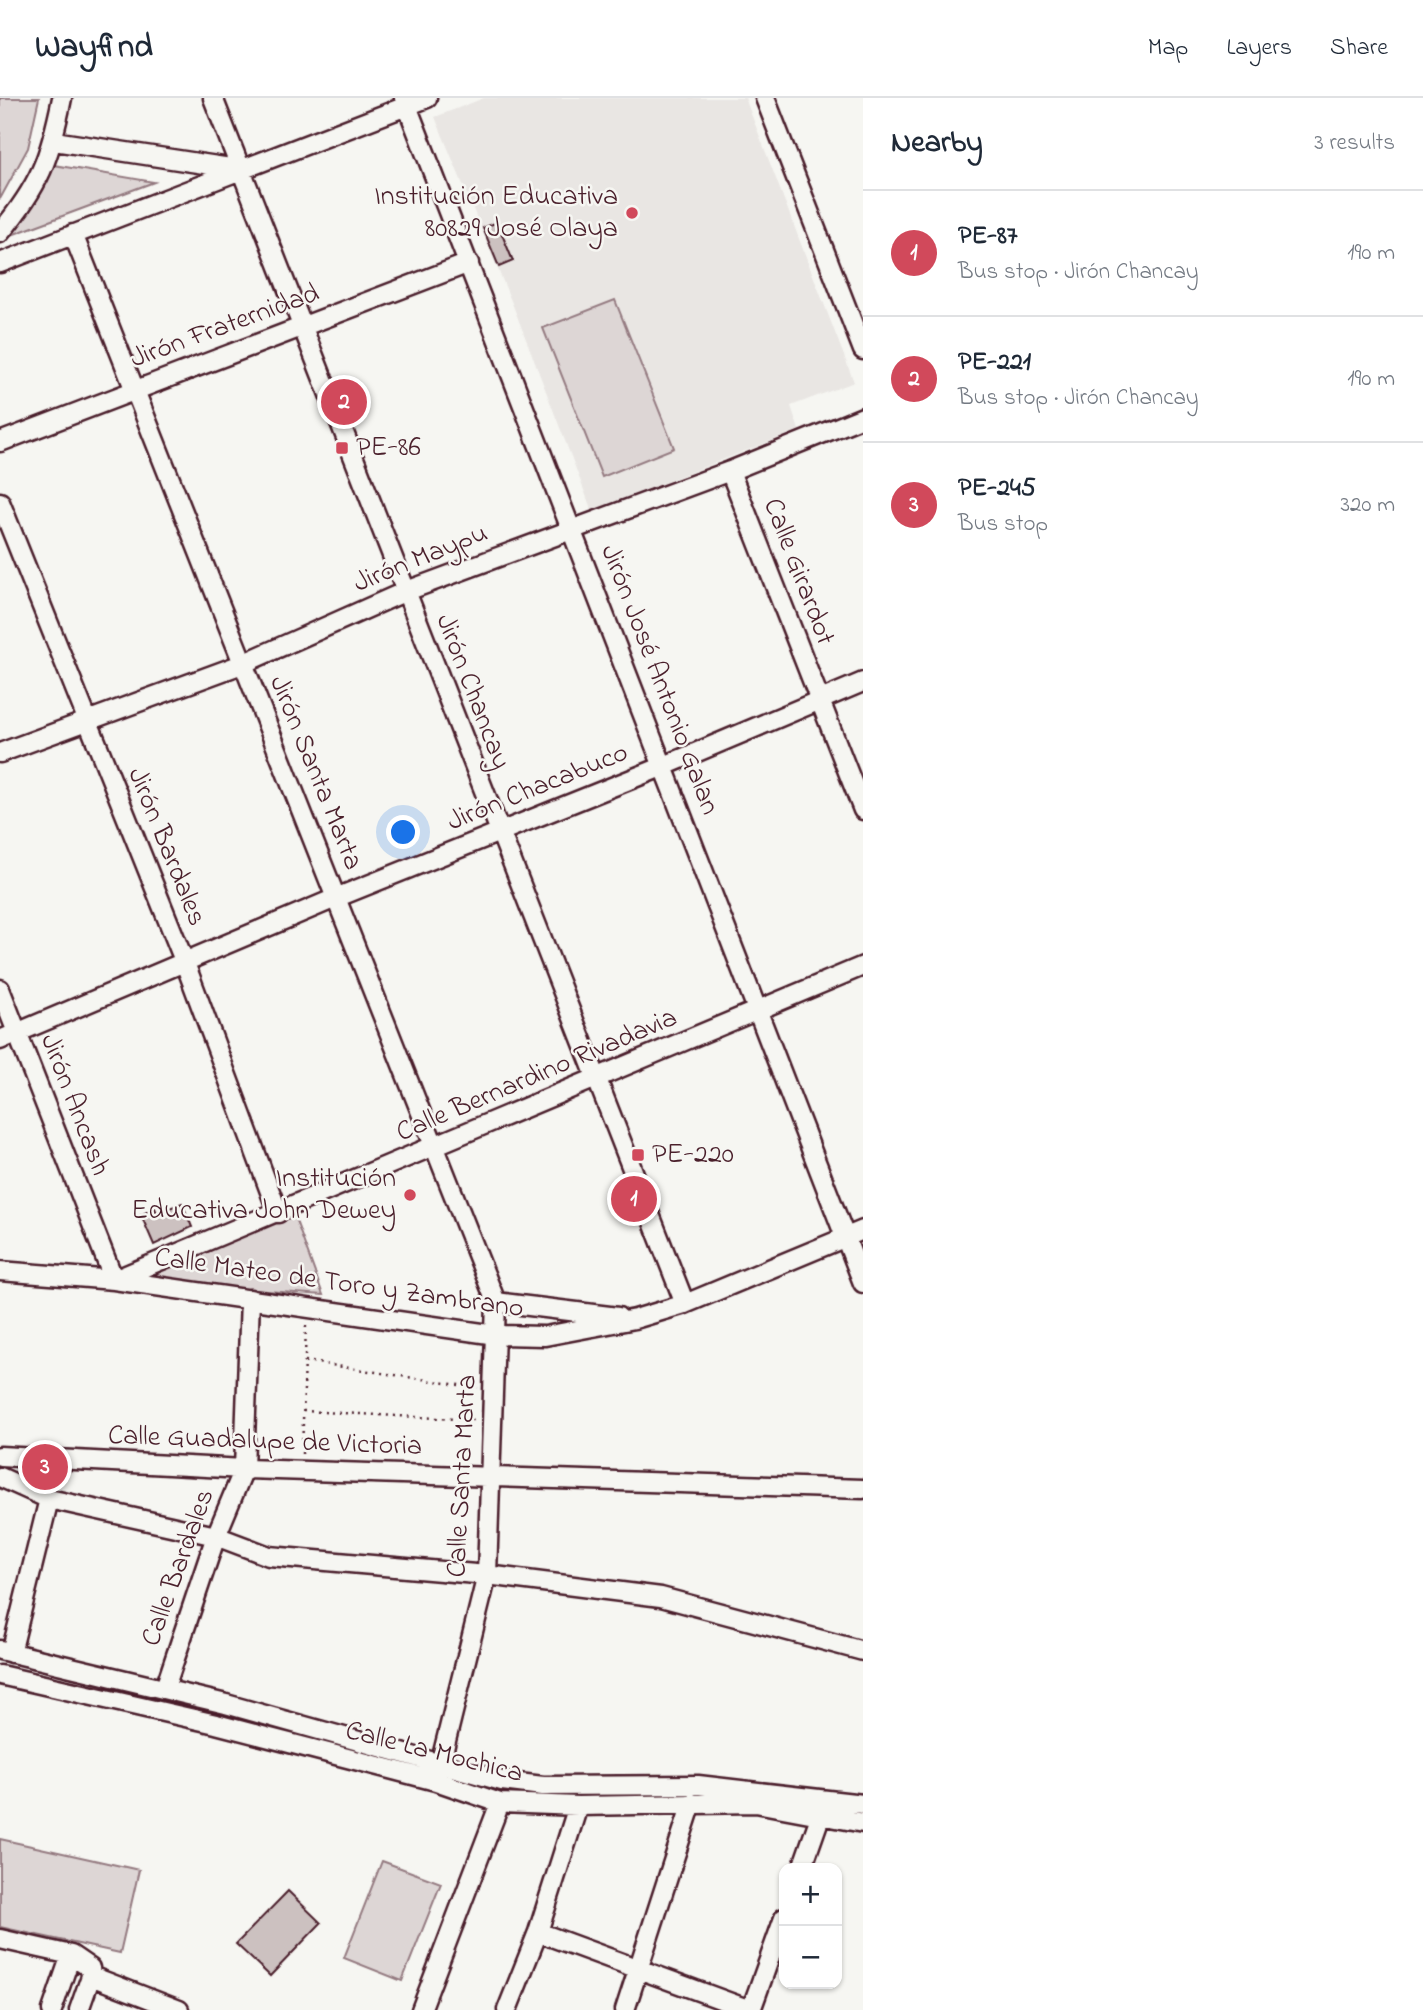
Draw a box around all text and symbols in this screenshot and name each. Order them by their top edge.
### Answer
text: Wayfind [35,24,153,72]
text: Map [1148,31,1188,66]
text: Layers [1226,31,1292,66]
text: Share [1330,31,1388,66]
text: Nearby [891,122,983,166]
text: 3 results [1314,127,1395,160]
place label: Institución Educativa 80829 José Olaya [374,177,618,250]
marker: Institución Educativa 80829 José Olaya [624,205,640,221]
text: PE-87 [958,218,1017,256]
text: 1 [910,237,918,270]
text: 190 m [1347,237,1395,270]
text: Bus stop · Jirón Chancay [958,256,1199,289]
street label: Jirón Fraternidad [125,274,326,380]
text: PE-221 [958,344,1031,382]
text: 2 [908,363,920,396]
text: 190 m [1347,363,1395,396]
pin: 2 [321,376,367,428]
text: Bus stop · Jirón Chancay [958,382,1199,415]
place label: PE-86 [356,428,421,469]
marker: PE-86 [334,440,350,456]
text: PE-245 [958,470,1036,508]
text: 3 [909,489,919,522]
text: 320 m [1341,489,1395,522]
street label: Calle Girardot [751,493,845,651]
text: Bus stop [958,508,1048,541]
street label: Jirón Maypu [348,513,494,605]
street label: Jirón José Antonio Galan [589,539,729,821]
street label: Jirón Chancay [424,608,520,776]
street label: Jirón Santa Marta [257,670,373,876]
street label: Jirón Chacabuco [441,733,635,843]
street label: Jirón Bardales [116,762,216,932]
your location [386,815,420,849]
street label: Calle Bernardino Rivadavia [390,998,684,1154]
street label: Jirón Ancash [28,1028,120,1182]
place label: PE-220 [652,1135,734,1176]
marker: PE-220 [630,1147,646,1163]
place label: Institución Educativa John Dewey [131,1159,396,1232]
pin: 1 [611,1173,657,1225]
marker: Institución Educativa John Dewey [402,1187,418,1203]
street label: Calle Mateo de Toro y Zambrano [152,1238,526,1330]
street label: Calle Santa Marta [437,1373,489,1579]
street label: Calle Guadalupe de Victoria [107,1416,423,1468]
pin: 3 [22,1441,68,1493]
street label: Calle Bardales [132,1484,226,1652]
street label: Calle La Mochica [341,1711,527,1795]
map controls [779,1863,842,1989]
button: + [779,1863,842,1926]
button: − [779,1926,842,1989]

